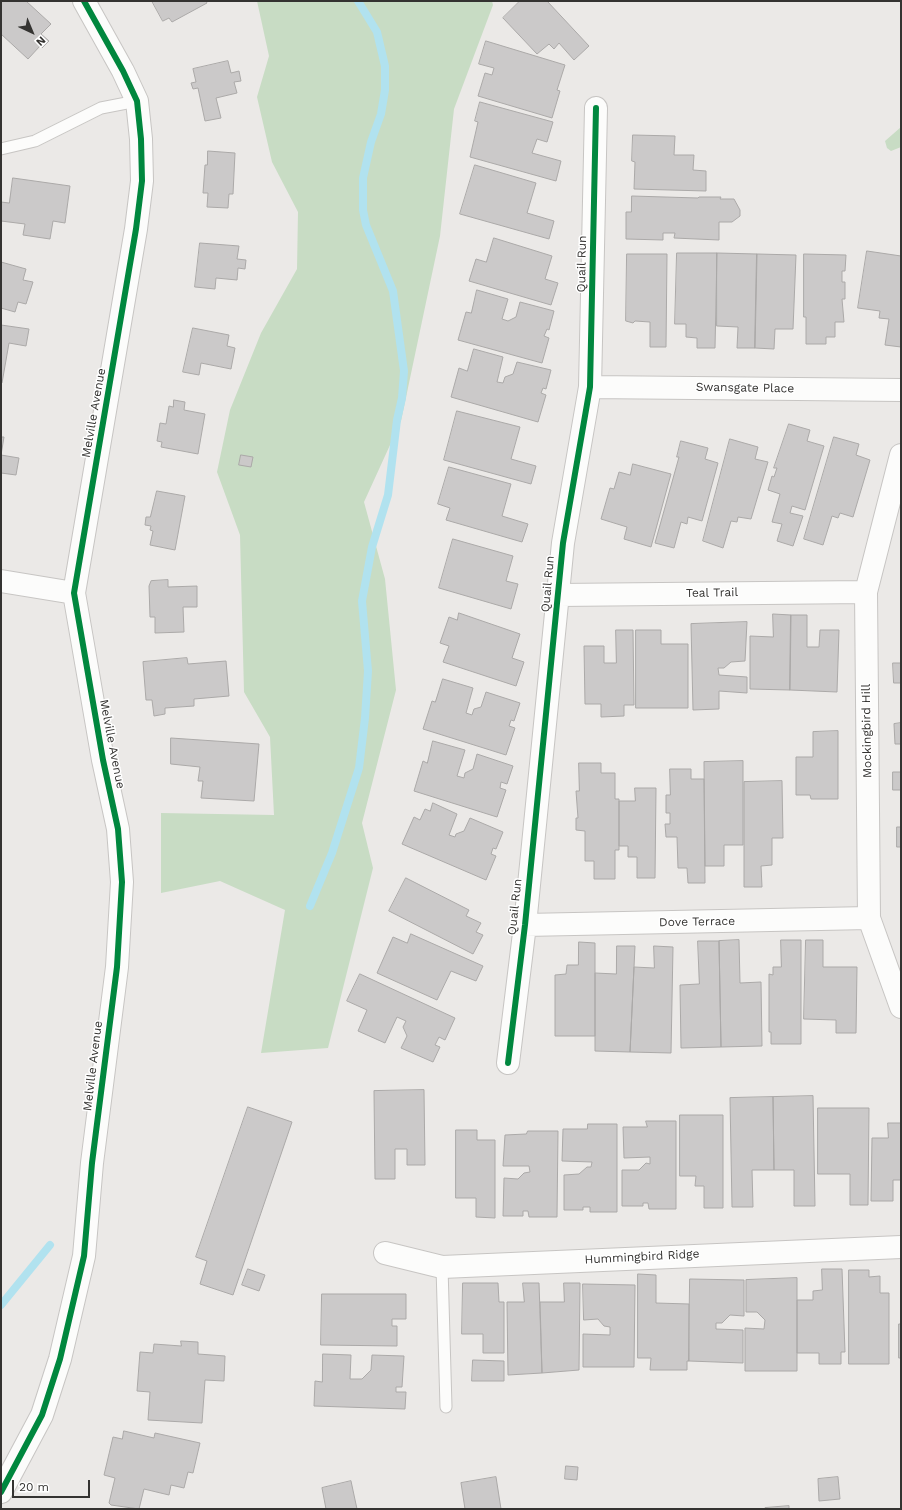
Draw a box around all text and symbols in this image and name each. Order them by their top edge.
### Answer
north arrow [12,12,52,52]
text: N [33,33,48,49]
street label: Quail Run [574,235,590,293]
street label: Melville Avenue [79,367,109,459]
street label: Swansgate Place [696,380,794,396]
street label: Quail Run [538,555,558,613]
street label: Teal Trail [686,585,738,601]
street label: Mockingbird Hill [859,684,875,778]
street label: Melville Avenue [96,698,128,790]
street label: Quail Run [505,878,525,936]
street label: Dove Terrace [659,914,735,930]
street label: Melville Avenue [80,1020,106,1112]
street label: Hummingbird Ridge [584,1247,700,1267]
scale bar [14,1472,92,1498]
text: 20 m [19,1480,49,1494]

